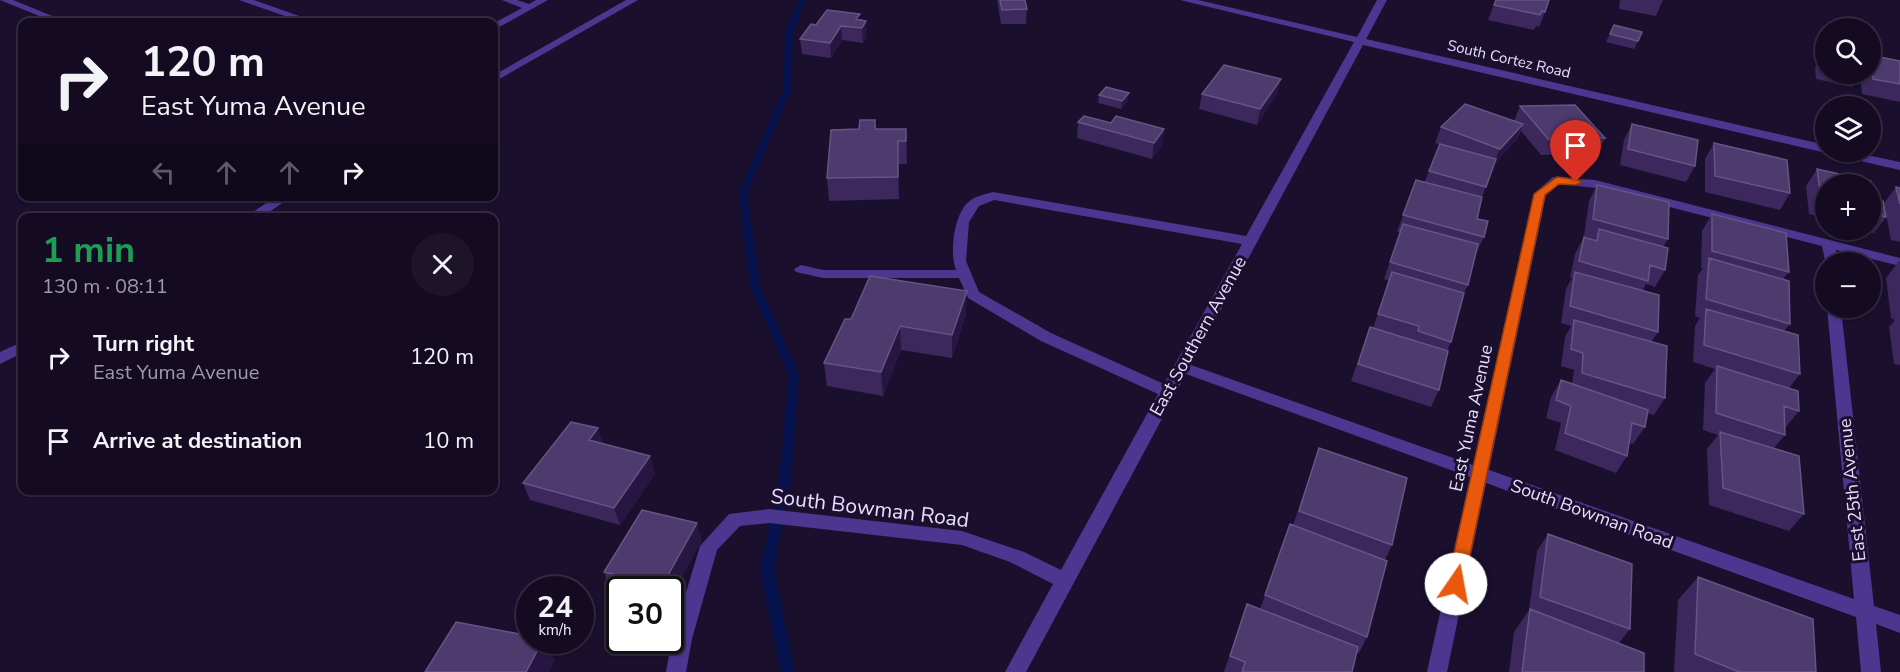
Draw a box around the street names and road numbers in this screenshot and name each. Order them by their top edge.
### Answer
street label: South Cortez Road [1445,35,1573,83]
street label: East Southern Avenue [1144,252,1252,420]
street label: East Yuma Avenue [1444,342,1498,494]
street label: East 25th Avenue [1833,417,1871,563]
street label: South Bowman Road [1507,473,1677,555]
street label: South Bowman Road [769,482,971,534]

